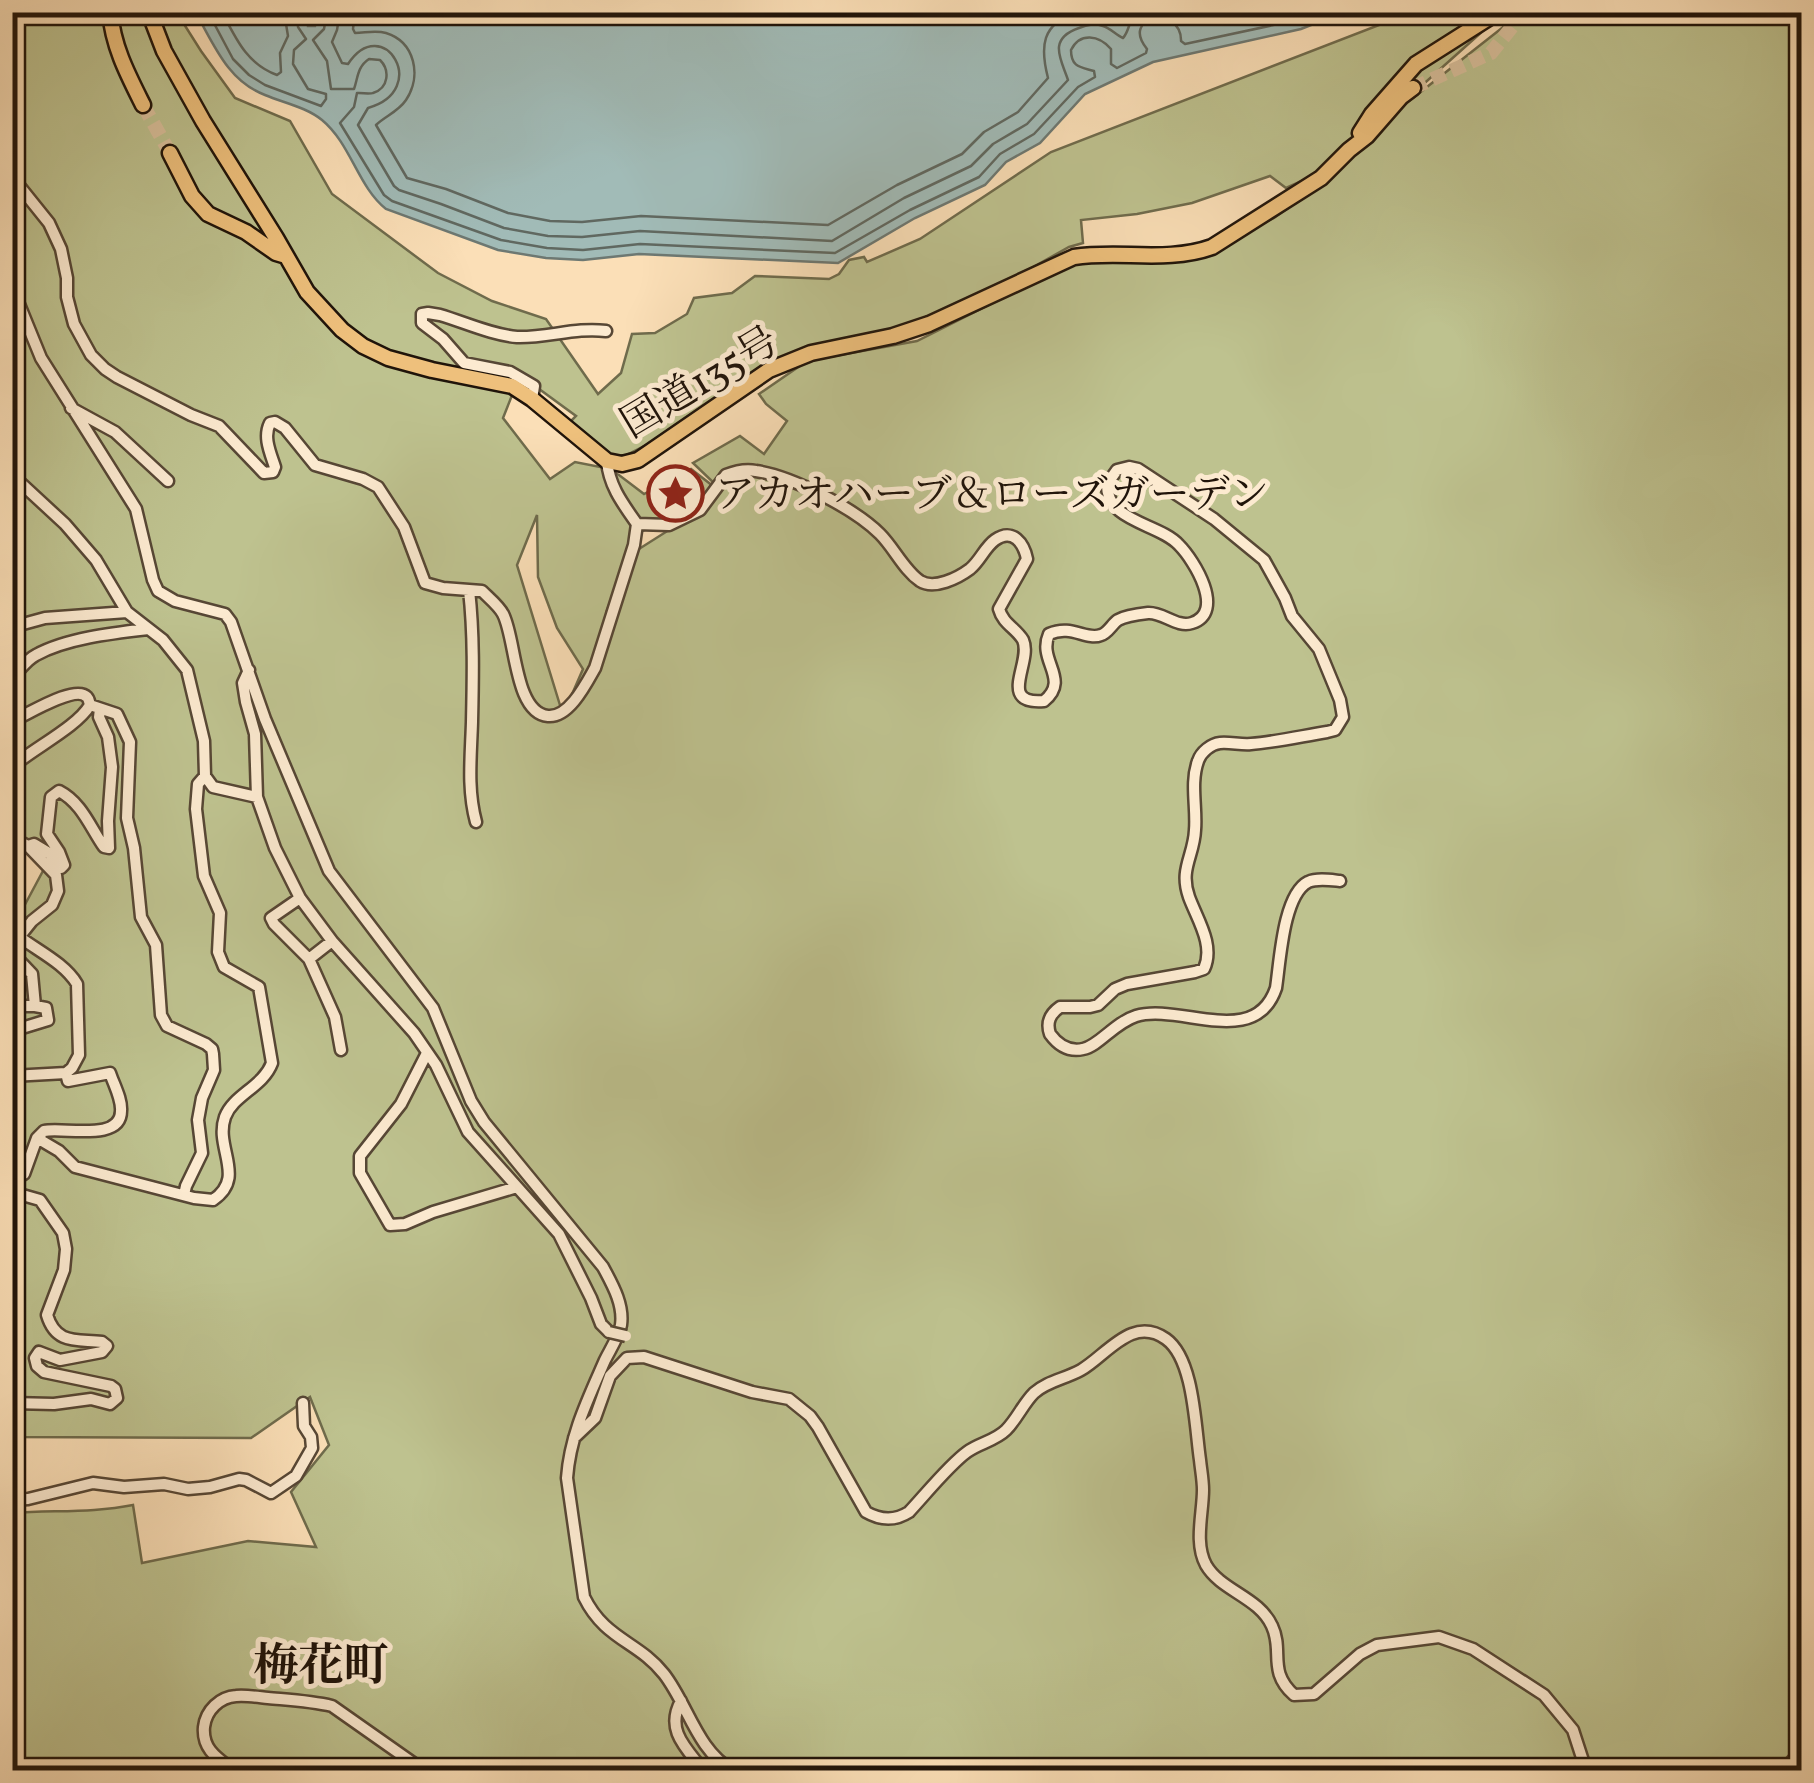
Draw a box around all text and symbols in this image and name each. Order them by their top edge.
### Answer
street label: 国道135号 [612,315,791,454]
place icon: アカオハーブ＆ローズガーデン [646,463,706,523]
place label: アカオハーブ＆ローズガーデン [715,469,1269,525]
district label: 梅花町 [253,1637,389,1700]

